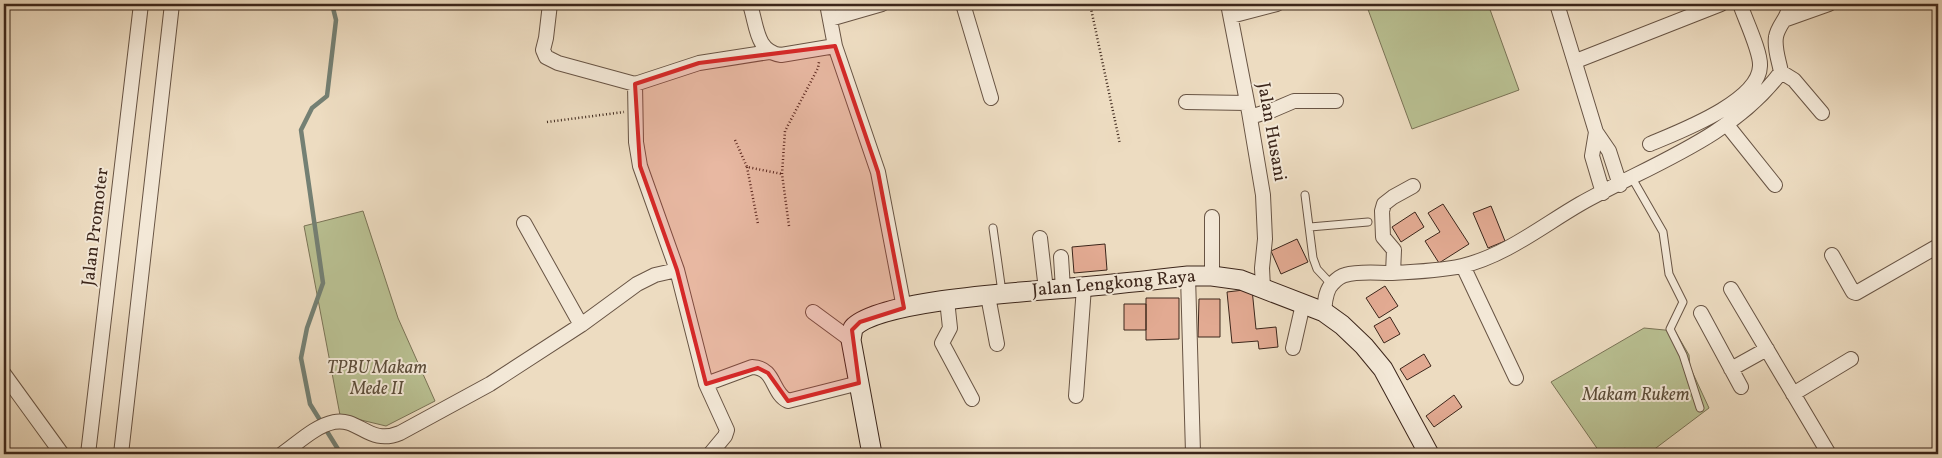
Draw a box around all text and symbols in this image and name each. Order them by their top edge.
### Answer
street label: Jalan Husani [1250,81,1292,183]
street label: Jalan Promoter [76,166,116,288]
street label: Jalan Lengkong Raya [1031,264,1197,304]
park label: TPBU Makam Mede II [327,356,427,402]
park label: Makam Rukem [1581,383,1690,408]

